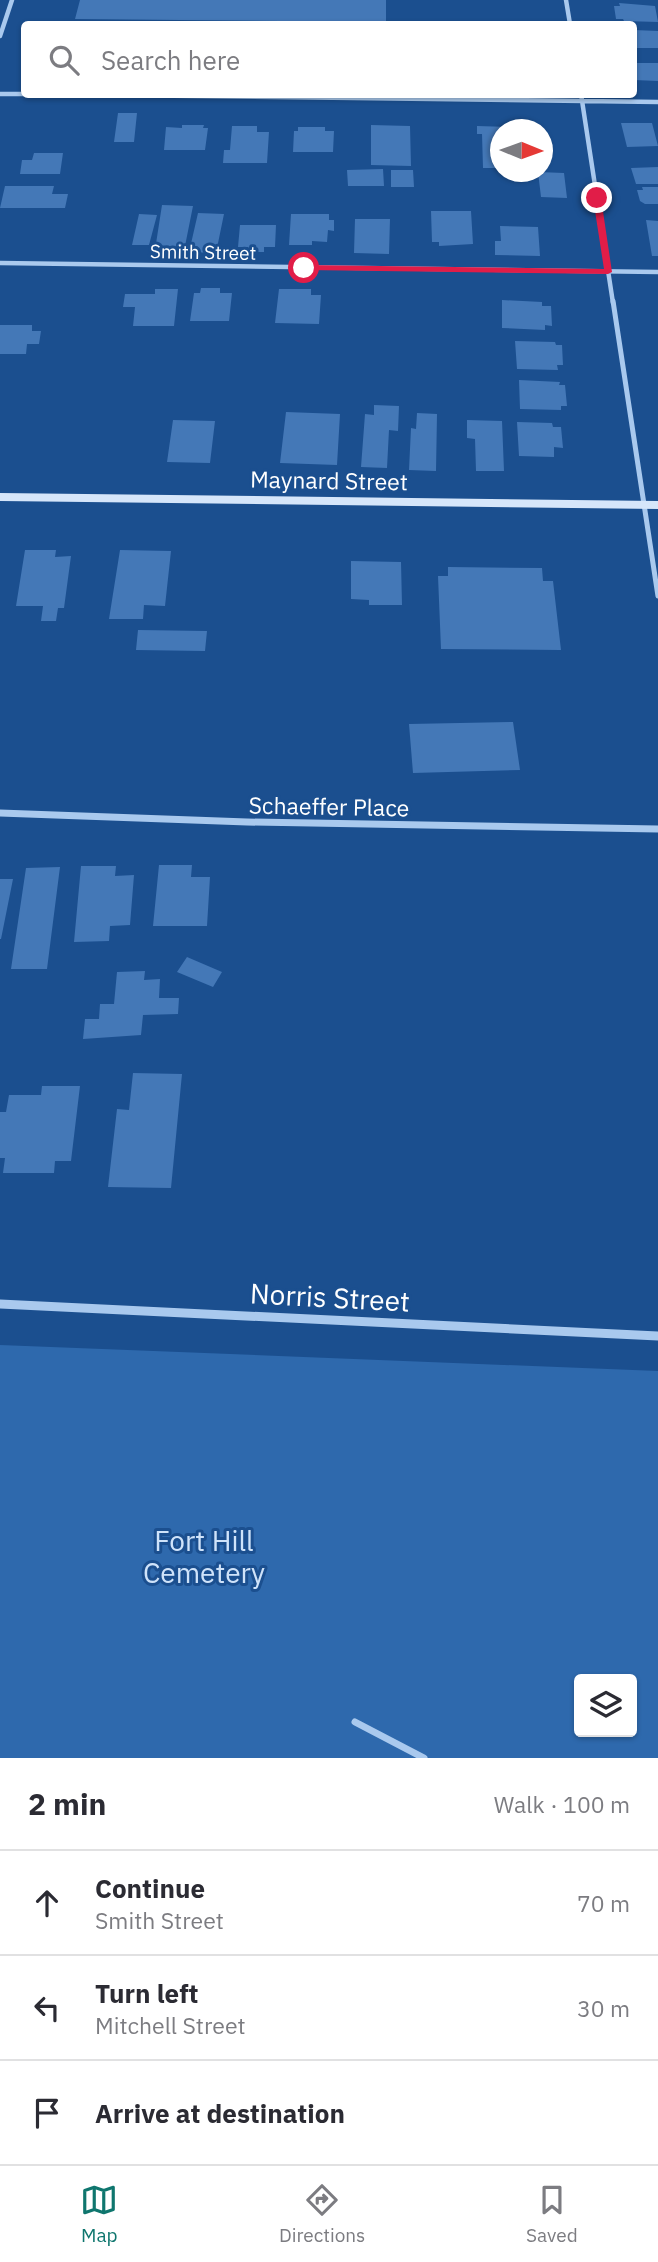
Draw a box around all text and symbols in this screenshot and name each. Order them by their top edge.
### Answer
search box [21,21,637,98]
icon: search [45,41,83,79]
text: Search here [101,43,240,77]
north arrow [490,119,553,182]
route end [581,182,612,213]
street label: Smith Street [150,239,256,265]
route start [288,252,319,283]
street label: Maynard Street [250,464,408,496]
street label: Schaeffer Place [248,790,410,822]
street label: Norris Street [249,1274,411,1320]
park label: Fort Hill Cemetery [143,1522,265,1591]
map controls [574,1674,637,1737]
button: layers [574,1674,637,1737]
text: 2 min [28,1784,106,1823]
text: Walk · 100 m [494,1789,630,1819]
text: Continue [95,1871,205,1905]
icon: ahead [28,1884,66,1922]
text: 70 m [577,1888,630,1918]
text: Smith Street [95,1905,224,1935]
text: Turn left [95,1976,198,2010]
icon: left [28,1989,66,2027]
text: 30 m [577,1993,630,2023]
text: Mitchell Street [95,2010,246,2040]
icon: arrive [28,2094,66,2132]
text: Arrive at destination [95,2096,345,2130]
tab: Map [80,2181,118,2247]
tab: Directions [279,2181,365,2247]
tab: Saved [526,2181,578,2247]

